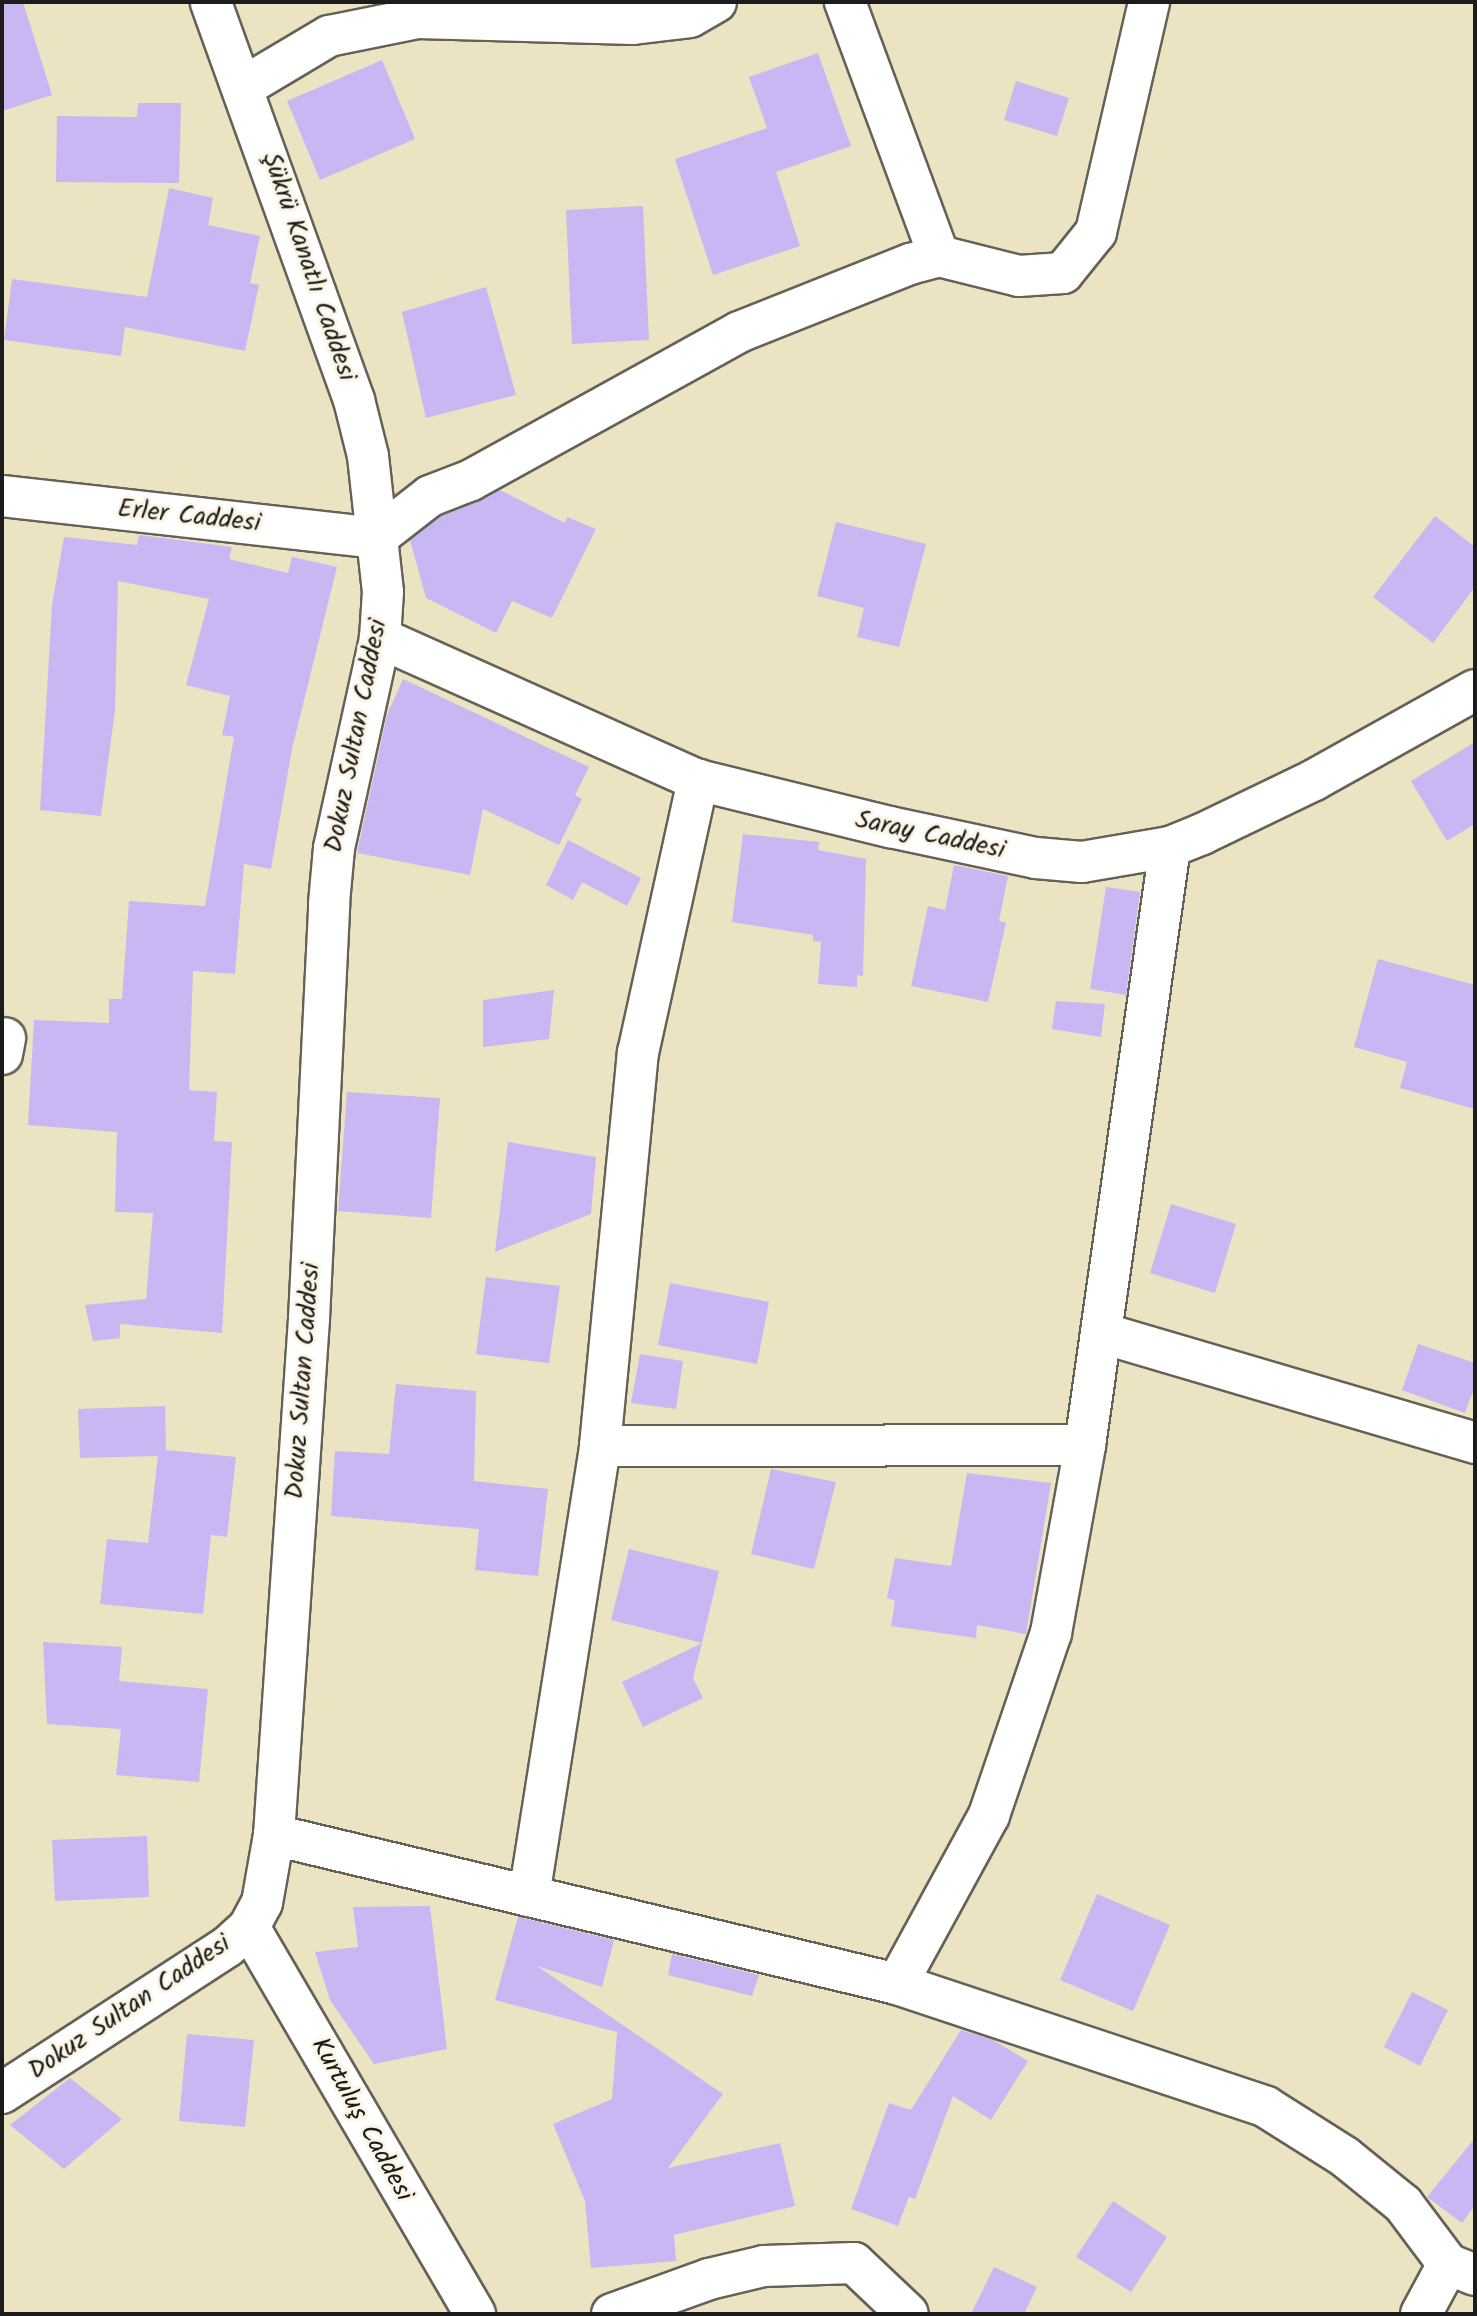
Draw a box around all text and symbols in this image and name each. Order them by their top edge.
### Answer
street label: Şükrü Kanatlı Caddesi [254,148,362,386]
street label: Erler Caddesi [116,494,262,540]
street label: Dokuz Sultan Caddesi [319,617,395,855]
street label: Saray Caddesi [852,805,1008,867]
street label: Dokuz Sultan Caddesi [280,1262,328,1500]
street label: Dokuz Sultan Caddesi [23,1929,237,2087]
street label: Kurtuluş Caddesi [303,2033,419,2207]

